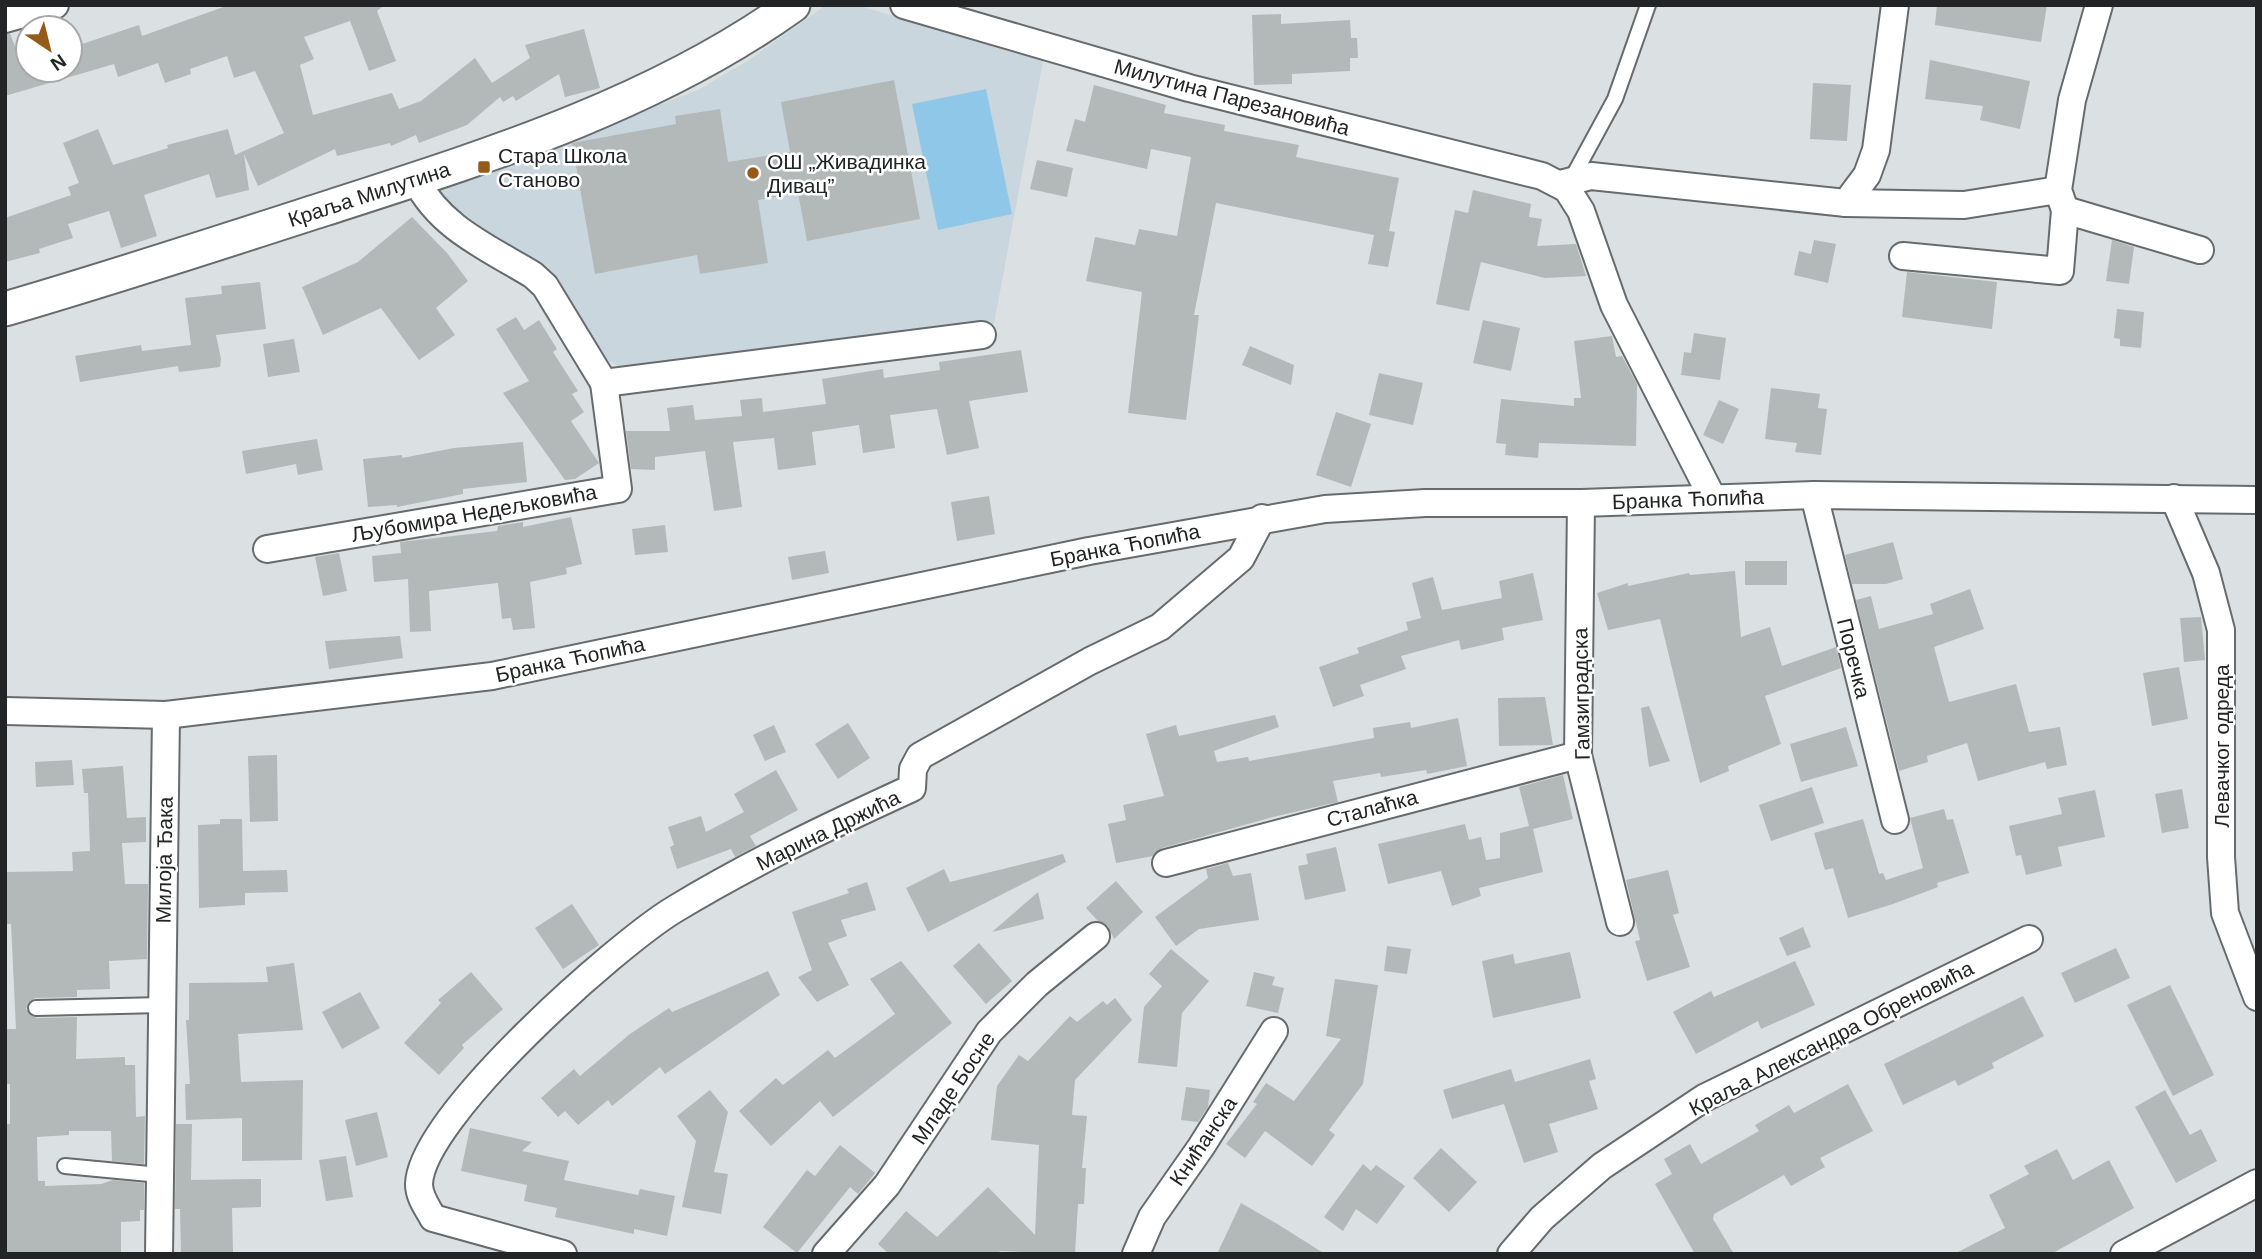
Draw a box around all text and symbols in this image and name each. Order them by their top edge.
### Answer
north arrow [14,14,84,84]
text: N [47,50,70,75]
street label: Милутина Парезановића [1112,54,1353,140]
place label: Стара Школа Станово [498,144,628,191]
place label: ОШ „Живадинка Дивац” [767,150,926,197]
street label: Краља Милутина [285,157,453,231]
marker: Стара Школа Станово [476,159,492,175]
marker: ОШ „Живадинка Дивац” [745,165,761,181]
street label: Љубомира Недељковића [350,480,599,546]
street label: Бранка Ћопића [1612,485,1765,513]
street label: Бранка Ћопића [1048,519,1202,571]
street label: Поречка [1833,616,1875,701]
street label: Гамзиградска [1568,627,1594,760]
street label: Бранка Ћопића [493,632,647,686]
street label: Левачког одреда [2210,664,2233,828]
street label: Марина Држића [752,785,904,875]
street label: Сталаћка [1324,785,1420,831]
street label: Милоја Ђака [151,796,177,924]
street label: Краља Александра Обреновића [1685,956,1977,1120]
street label: Младе Босне [907,1028,999,1148]
street label: Книћанска [1165,1092,1241,1190]

